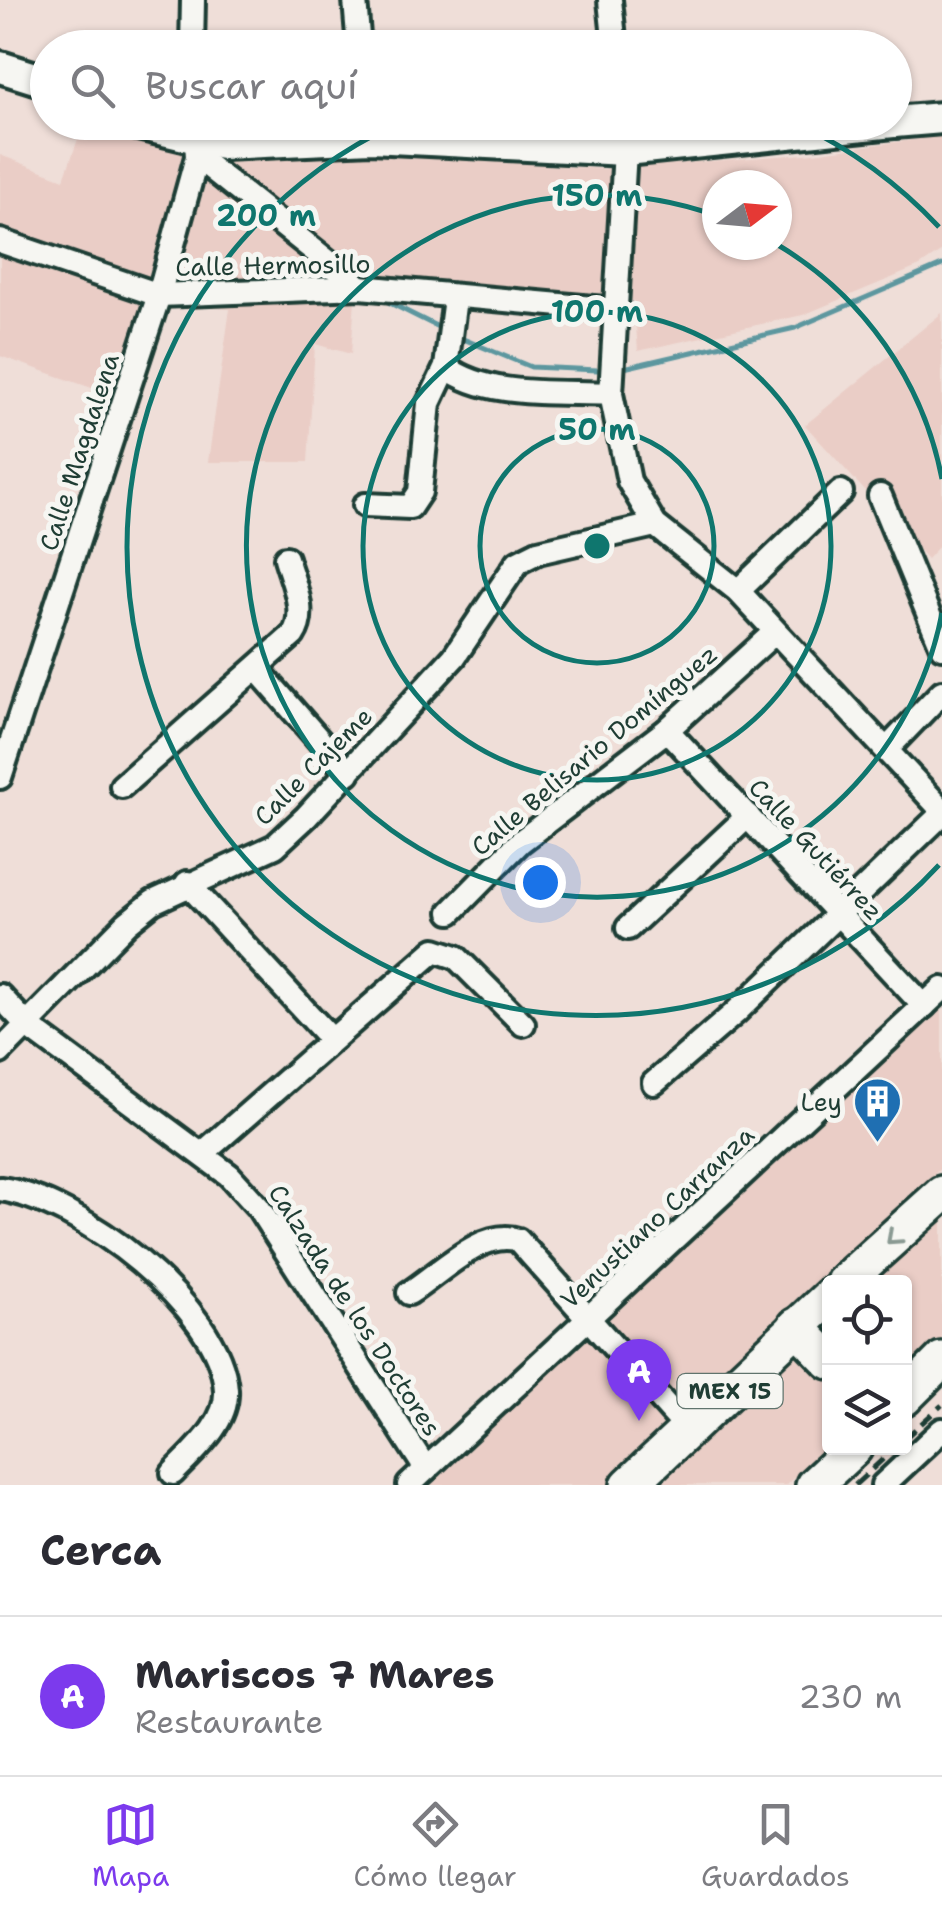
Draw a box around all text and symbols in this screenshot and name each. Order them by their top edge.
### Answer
search box [30,30,912,140]
icon: search [65,58,120,113]
text: Buscar aquí [145,60,358,111]
north arrow [702,170,792,260]
text: 150 m [552,175,642,216]
text: 200 m [216,195,316,236]
street label: Calle Hermosillo [175,246,371,284]
text: 100 m [551,291,643,332]
street label: Calle Magdalena [31,349,127,555]
text: 50 m [558,409,636,450]
centre of rings [579,528,615,564]
street label: Calle Belisario Domínguez [464,637,724,863]
street label: Calle Cajeme [246,699,380,833]
street label: Calle Gutiérrez [741,771,891,927]
your location [515,857,566,908]
building icon: Ley [851,1076,903,1144]
place label: Ley [801,1085,842,1119]
street label: Venustiano Carranza [553,1118,762,1316]
street label: Calzada de los Doctores [261,1178,449,1442]
one-way arrow [886,1227,905,1245]
map controls [822,1275,912,1455]
button: locate [822,1275,912,1365]
pin: A [606,1338,672,1421]
button: layers [822,1365,912,1455]
road number: MEX 15 [678,1374,782,1408]
text: Cerca [40,1522,161,1578]
text: Mariscos 7 Mares [135,1649,495,1700]
text: A [60,1675,85,1718]
text: 230 m [799,1675,902,1718]
text: Restaurante [135,1700,323,1743]
tab: Mapa [92,1797,169,1895]
tab: Cómo llegar [354,1797,517,1895]
tab: Guardados [701,1797,850,1895]

